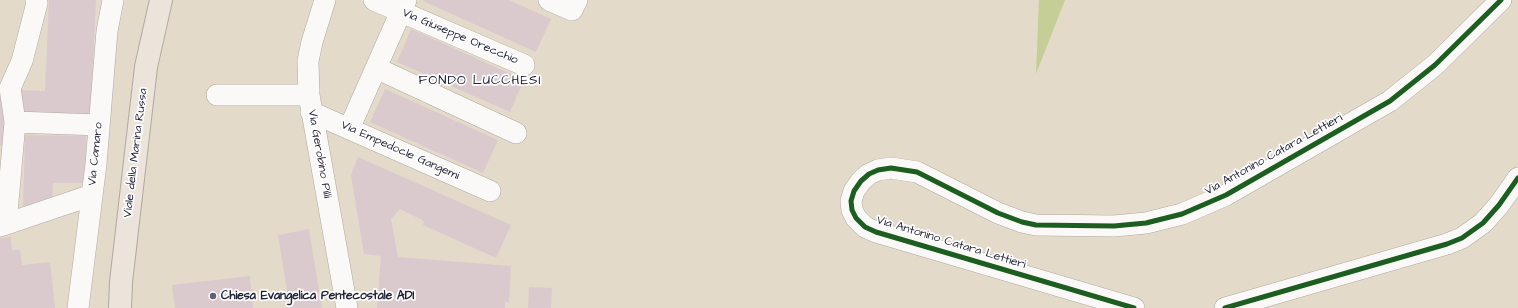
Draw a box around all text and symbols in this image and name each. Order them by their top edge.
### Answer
street label: Via Giuseppe Orecchio [400,6,520,68]
district label: FONDO LUCCHESI [419,73,541,89]
street label: Viale della Marina Russa [121,88,151,218]
street label: Via Gerobino Pilli [304,109,334,199]
street label: Via Antonino Catara Lettieri [1203,111,1345,199]
street label: Via Empedocle Gangemi [339,118,461,184]
street label: Via Camaro [86,122,106,186]
street label: Via Antonino Catara Lettieri [875,213,1027,273]
place label: Chiesa Evangelica Pentecostale ADI [221,289,414,303]
marker: Chiesa Evangelica Pentecostale ADI [208,291,218,301]

